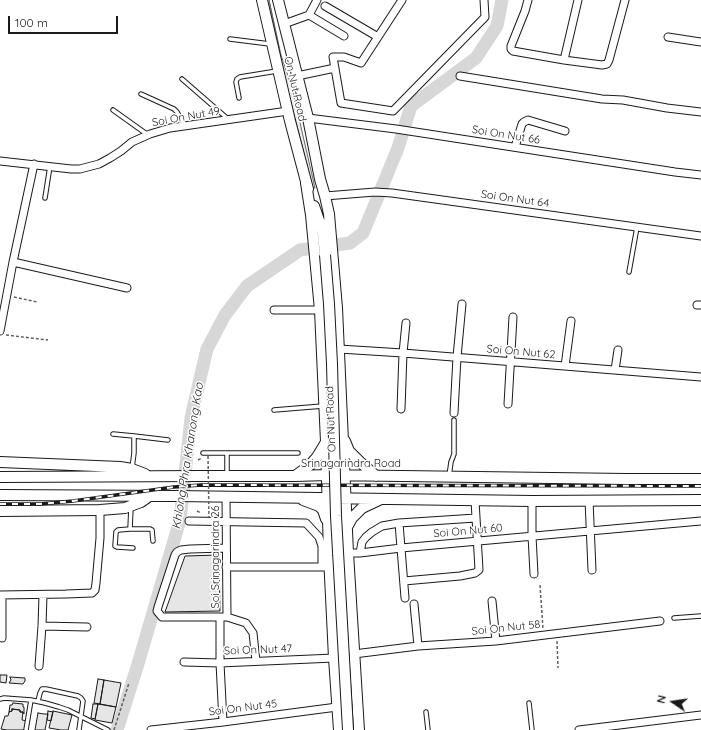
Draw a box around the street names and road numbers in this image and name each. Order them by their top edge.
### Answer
street label: On Nut Road [281,55,309,123]
street label: Soi On Nut 49 [151,105,221,129]
street label: Soi On Nut 66 [471,123,541,147]
street label: Soi On Nut 64 [480,188,550,210]
street label: Soi On Nut 62 [486,342,556,362]
street label: On Nut Road [323,386,339,452]
street label: Srinagarindra Road [301,457,401,471]
street label: Soi Srinagarindra 26 [209,506,223,608]
street label: Soi On Nut 60 [433,521,503,541]
street label: Soi On Nut 58 [471,618,541,638]
street label: Soi On Nut 47 [224,642,292,658]
street label: Soi On Nut 45 [208,697,278,719]

